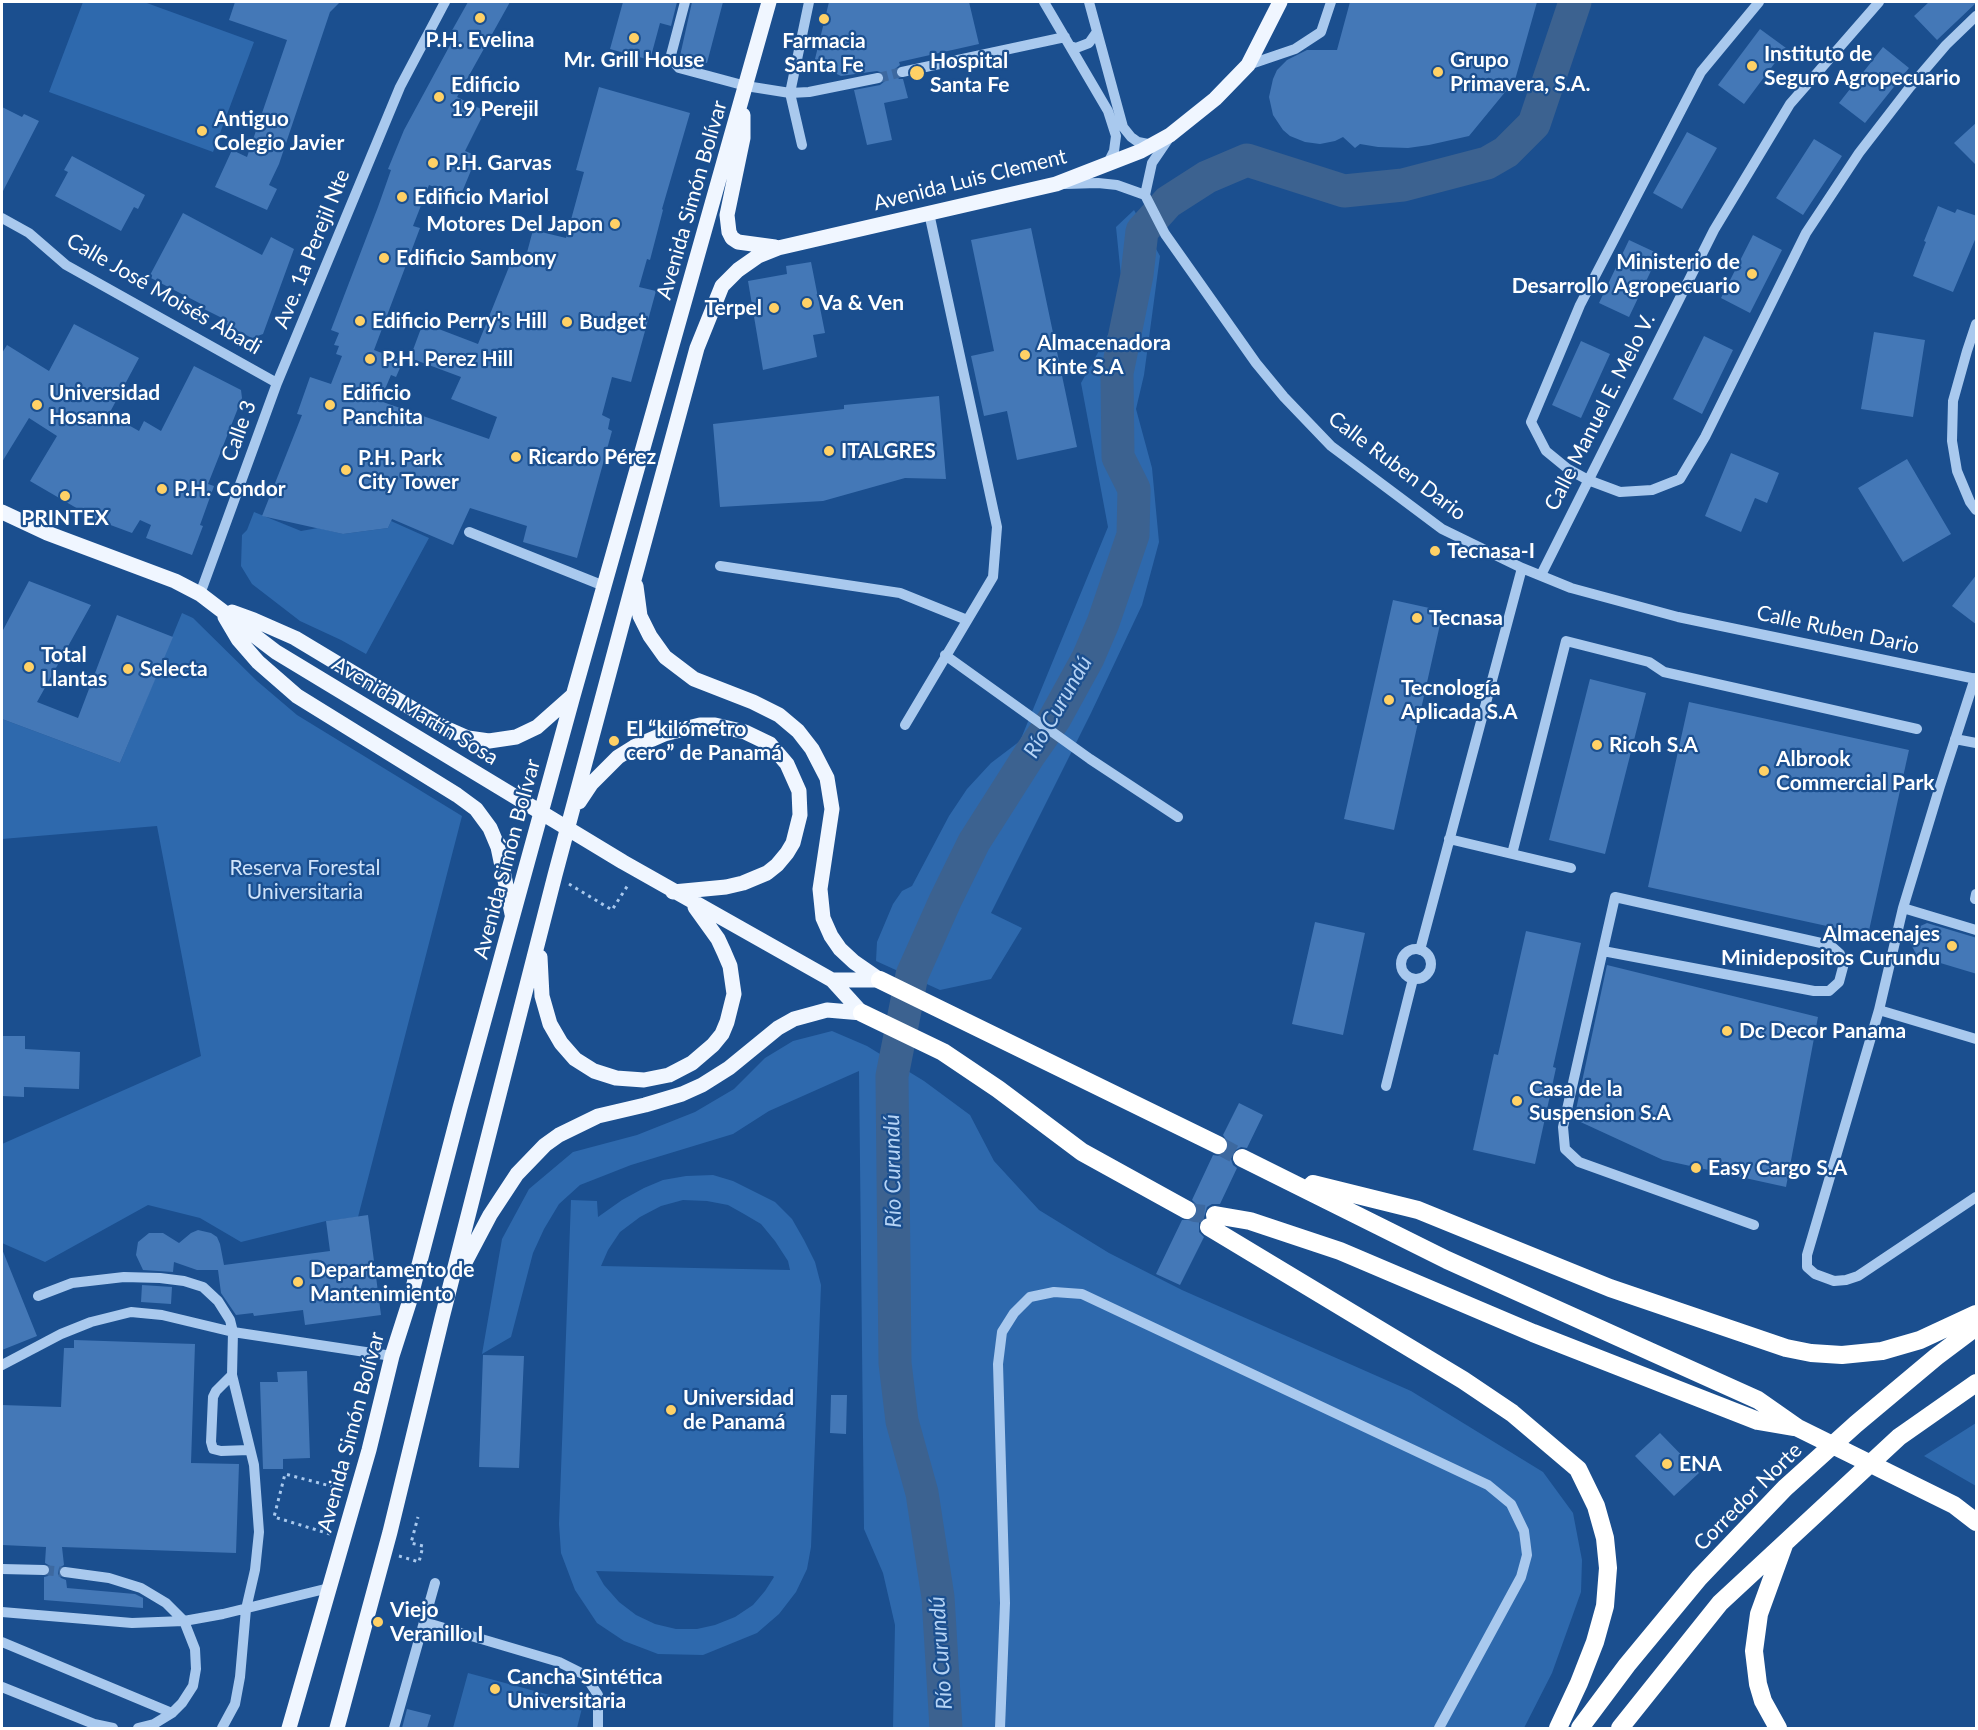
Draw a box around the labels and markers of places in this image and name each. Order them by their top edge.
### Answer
marker: P.H. Evelina [473,11,487,25]
marker: Farmacia Santa Fe [817,12,831,26]
place label: P.H. Evelina [425,27,535,53]
place label: Farmacia Santa Fe [782,28,866,78]
marker: Mr. Grill House [627,31,641,45]
place label: Instituto de Seguro Agropecuario [1764,41,1961,91]
place label: Mr. Grill House [564,47,704,73]
place label: Grupo Primavera, S.A. [1450,47,1590,97]
place label: Hospital Santa Fe [930,48,1009,98]
marker: Instituto de Seguro Agropecuario [1745,59,1759,73]
marker: Hospital Santa Fe [908,64,926,82]
marker: Grupo Primavera, S.A. [1431,65,1445,79]
place label: Edificio 19 Perejil [451,72,539,122]
marker: Edificio 19 Perejil [432,90,446,104]
place label: Antiguo Colegio Javier [214,106,344,156]
marker: Antiguo Colegio Javier [195,124,209,138]
place label: P.H. Garvas [445,150,552,176]
marker: P.H. Garvas [426,156,440,170]
place label: Edificio Mariol [414,184,549,210]
marker: Edificio Mariol [395,190,409,204]
place label: Motores Del Japon [426,211,603,237]
marker: Motores Del Japon [608,217,622,231]
place label: Edificio Sambony [396,245,556,271]
place label: Ministerio de Desarrollo Agropecuario [1512,249,1740,299]
marker: Edificio Sambony [377,251,391,265]
marker: Ministerio de Desarrollo Agropecuario [1745,267,1759,281]
place label: Va & Ven [819,290,904,316]
place label: Terpel [705,295,762,321]
marker: Va & Ven [800,296,814,310]
marker: Terpel [767,301,781,315]
place label: Edificio Perry's Hill [372,308,547,334]
place label: Budget [579,309,646,335]
marker: Edificio Perry's Hill [353,314,367,328]
marker: Budget [560,315,574,329]
place label: Almacenadora Kinte S.A [1037,330,1171,380]
place label: P.H. Perez Hill [382,346,513,372]
marker: Almacenadora Kinte S.A [1018,348,1032,362]
marker: P.H. Perez Hill [363,352,377,366]
place label: Universidad Hosanna [49,380,160,430]
place label: Edificio Panchita [342,380,423,430]
marker: Universidad Hosanna [30,398,44,412]
marker: Edificio Panchita [323,398,337,412]
place label: ITALGRES [841,438,936,464]
place label: Ricardo Pérez [528,444,656,470]
marker: ITALGRES [822,444,836,458]
place label: P.H. Park City Tower [358,445,459,495]
marker: Ricardo Pérez [509,450,523,464]
marker: P.H. Park City Tower [339,463,353,477]
place label: P.H. Condor [174,476,286,502]
marker: P.H. Condor [155,482,169,496]
marker: PRINTEX [58,489,72,503]
place label: PRINTEX [21,505,109,531]
place label: Tecnasa-I [1447,538,1535,564]
marker: Tecnasa-I [1428,544,1442,558]
place label: Tecnasa [1429,605,1503,631]
marker: Tecnasa [1410,611,1424,625]
place label: Total Llantas [41,642,107,692]
place label: Selecta [140,656,208,682]
marker: Total Llantas [22,660,36,674]
marker: Selecta [121,662,135,676]
place label: Tecnología Aplicada S.A [1401,675,1518,725]
marker: Tecnología Aplicada S.A [1382,693,1396,707]
place label: El “kilómetro cero” de Panamá [626,716,782,766]
place label: Ricoh S.A [1609,732,1698,758]
marker: El “kilómetro cero” de Panamá [607,734,621,748]
marker: Ricoh S.A [1590,738,1604,752]
place label: Albrook Commercial Park [1776,746,1934,796]
marker: Albrook Commercial Park [1757,764,1771,778]
place label: Almacenajes Minidepositos Curundu [1721,921,1940,971]
marker: Almacenajes Minidepositos Curundu [1945,939,1959,953]
place label: Dc Decor Panama [1739,1018,1906,1044]
marker: Dc Decor Panama [1720,1024,1734,1038]
place label: Casa de la Suspension S.A [1529,1076,1671,1126]
marker: Casa de la Suspension S.A [1510,1094,1524,1108]
place label: Easy Cargo S.A [1708,1155,1847,1181]
marker: Easy Cargo S.A [1689,1161,1703,1175]
place label: Departamento de Mantenimiento [310,1257,474,1307]
marker: Departamento de Mantenimiento [291,1275,305,1289]
place label: Universidad de Panamá [683,1385,794,1435]
marker: Universidad de Panamá [664,1403,678,1417]
place label: ENA [1679,1451,1722,1477]
marker: ENA [1660,1457,1674,1471]
place label: Viejo Veranillo I [390,1597,483,1647]
marker: Viejo Veranillo I [371,1615,385,1629]
place label: Cancha Sintética Universitaria [507,1664,663,1714]
marker: Cancha Sintética Universitaria [488,1682,502,1696]

